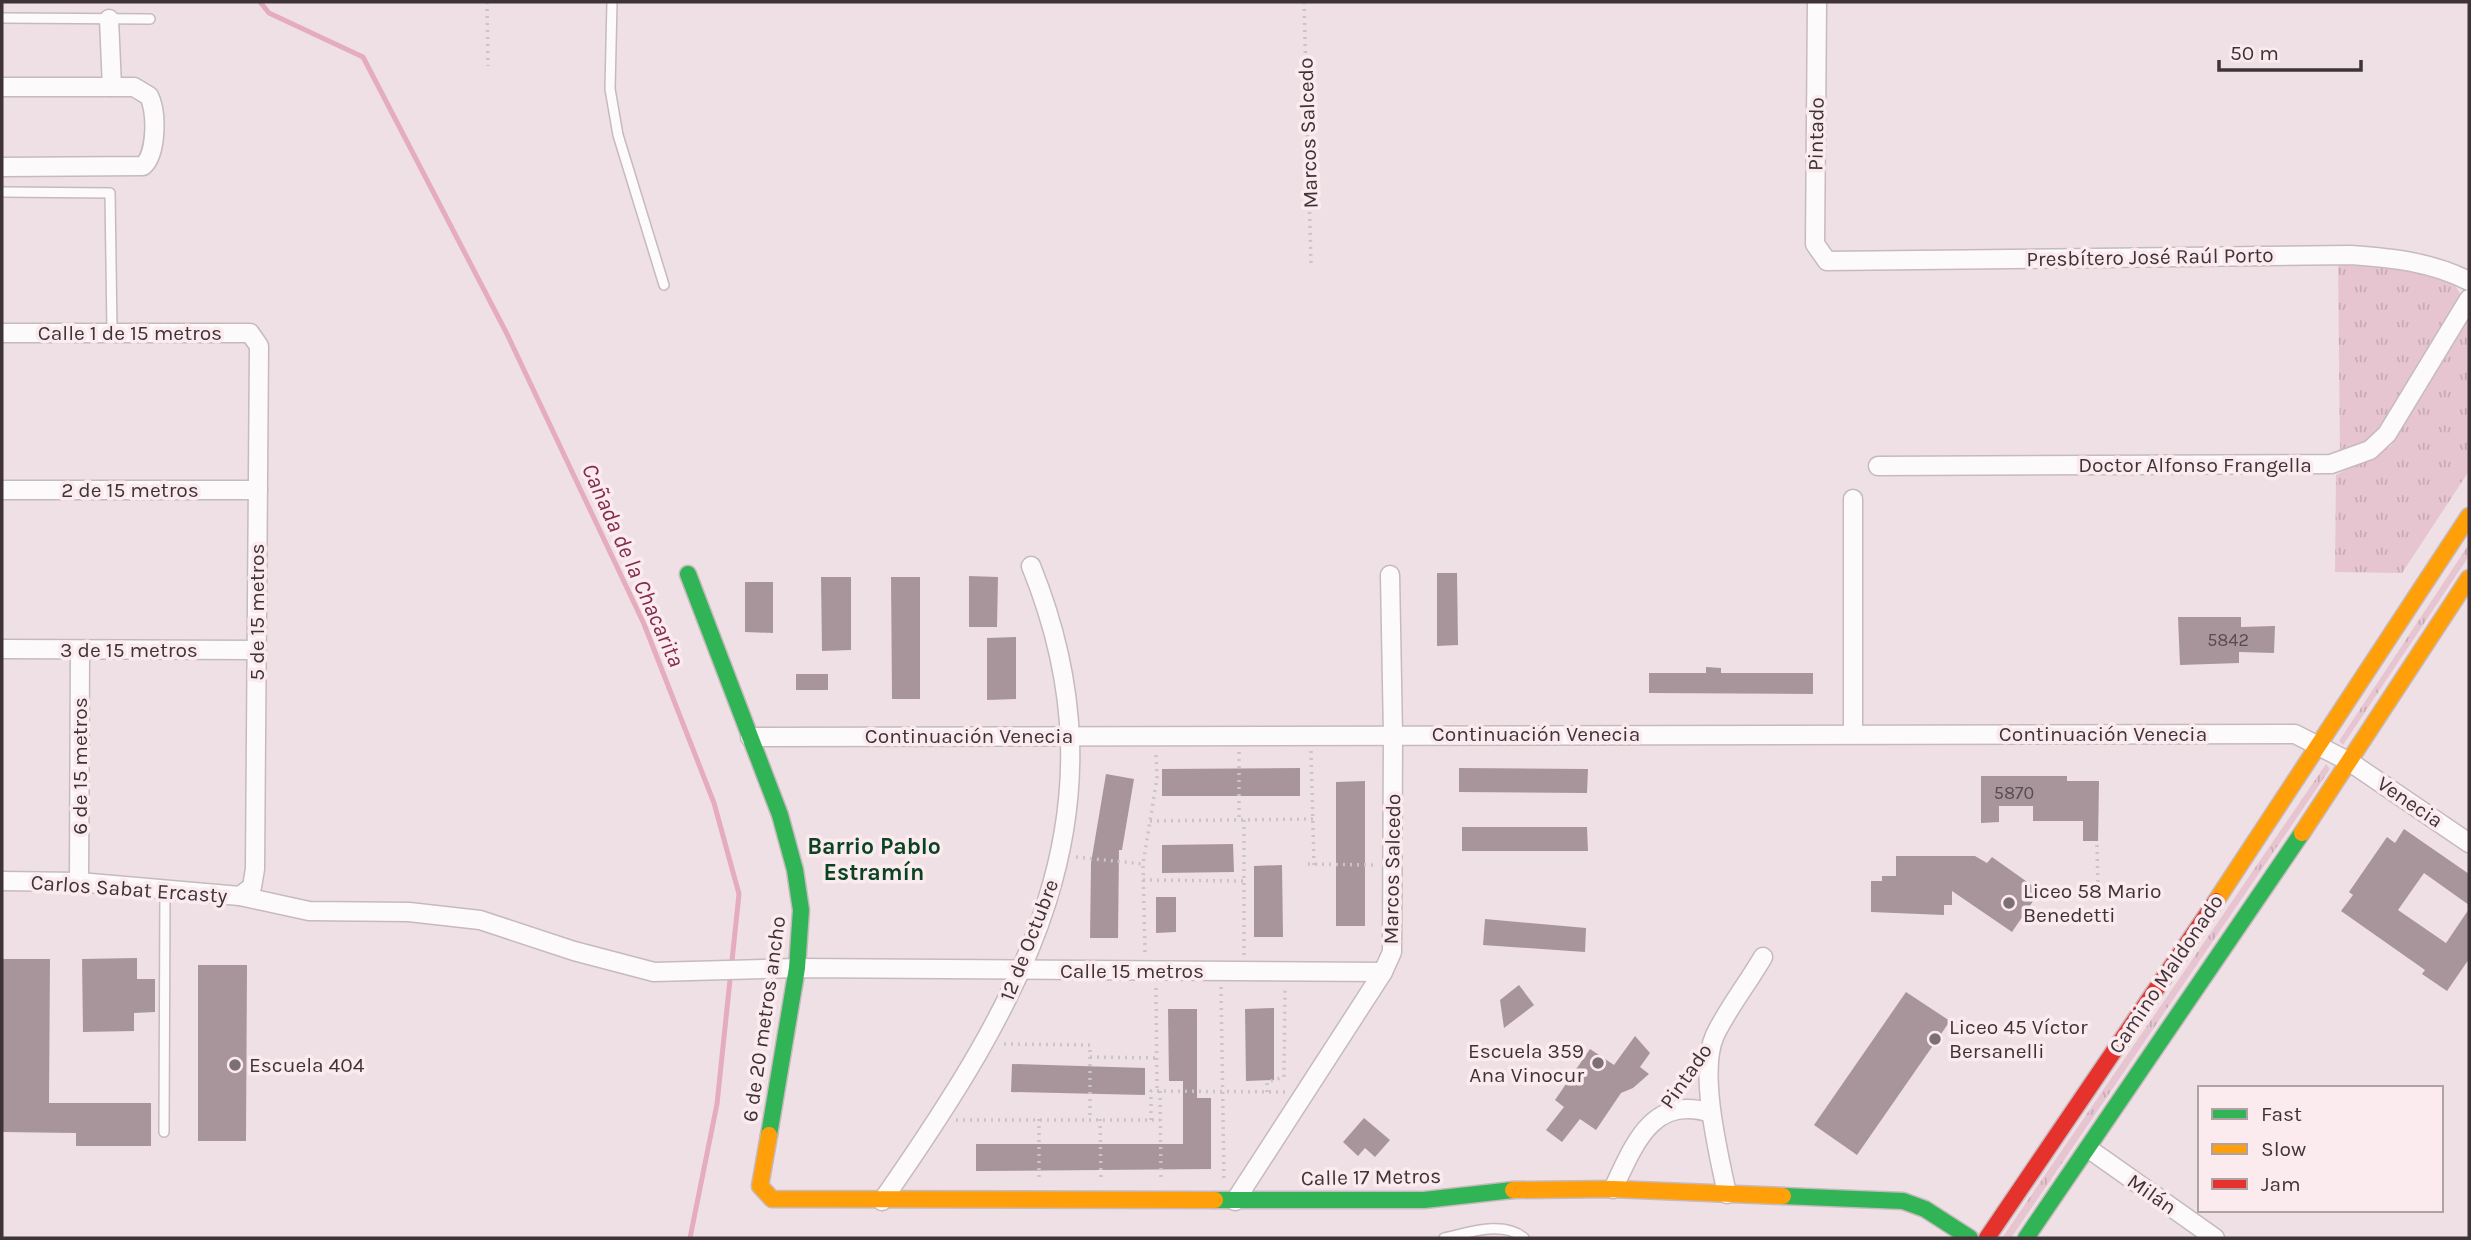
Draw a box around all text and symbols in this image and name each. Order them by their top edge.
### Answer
scale bar [2219,28,2361,72]
text: 50 m [2230,41,2279,65]
street label: Marcos Salcedo [1293,57,1323,209]
street label: Pintado [1803,97,1829,171]
street label: Presbítero José Raúl Porto [2026,243,2274,271]
street label: Calle 1 de 15 metros [38,321,222,345]
street label: Doctor Alfonso Frangella [2078,453,2312,477]
water label: Cañada de la Chacarita [576,459,690,671]
street label: 2 de 15 metros [61,478,199,502]
street label: 5 de 15 metros [245,543,269,681]
house number: 5842 [2207,629,2249,651]
street label: 3 de 15 metros [60,638,198,662]
street label: 6 de 15 metros [68,697,92,835]
street label: Continuación Venecia [1432,722,1640,746]
street label: Continuación Venecia [1999,722,2207,746]
street label: Continuación Venecia [865,724,1073,748]
street label: Venecia [2373,771,2447,833]
house number: 5870 [1994,782,2034,804]
street label: Marcos Salcedo [1379,793,1405,945]
district label: Barrio Pablo Estramín [807,833,941,886]
street label: Carlos Sabat Ercasty [30,870,228,908]
street label: 12 de Octubre [995,876,1063,1004]
place label: Liceo 58 Mario Benedetti [2023,879,2162,927]
street label: Camino Maldonado [2104,890,2228,1058]
marker: Liceo 58 Mario Benedetti [2001,895,2017,911]
street label: 6 de 20 metros ancho [738,915,790,1123]
street label: Calle 15 metros [1060,959,1204,983]
place label: Liceo 45 Víctor Bersanelli [1949,1015,2088,1063]
marker: Liceo 45 Víctor Bersanelli [1927,1031,1943,1047]
place label: Escuela 359 Ana Vinocur [1468,1039,1584,1087]
street label: Pintado [1655,1039,1717,1113]
place label: Escuela 404 [249,1053,365,1077]
marker: Escuela 359 Ana Vinocur [1590,1055,1606,1071]
marker: Escuela 404 [227,1057,243,1073]
legend [2198,1086,2443,1212]
text: Fast [2261,1102,2302,1126]
text: Slow [2261,1137,2306,1161]
street label: Calle 17 Metros [1301,1164,1441,1190]
street label: Milán [2123,1169,2181,1219]
text: Jam [2261,1172,2301,1196]

